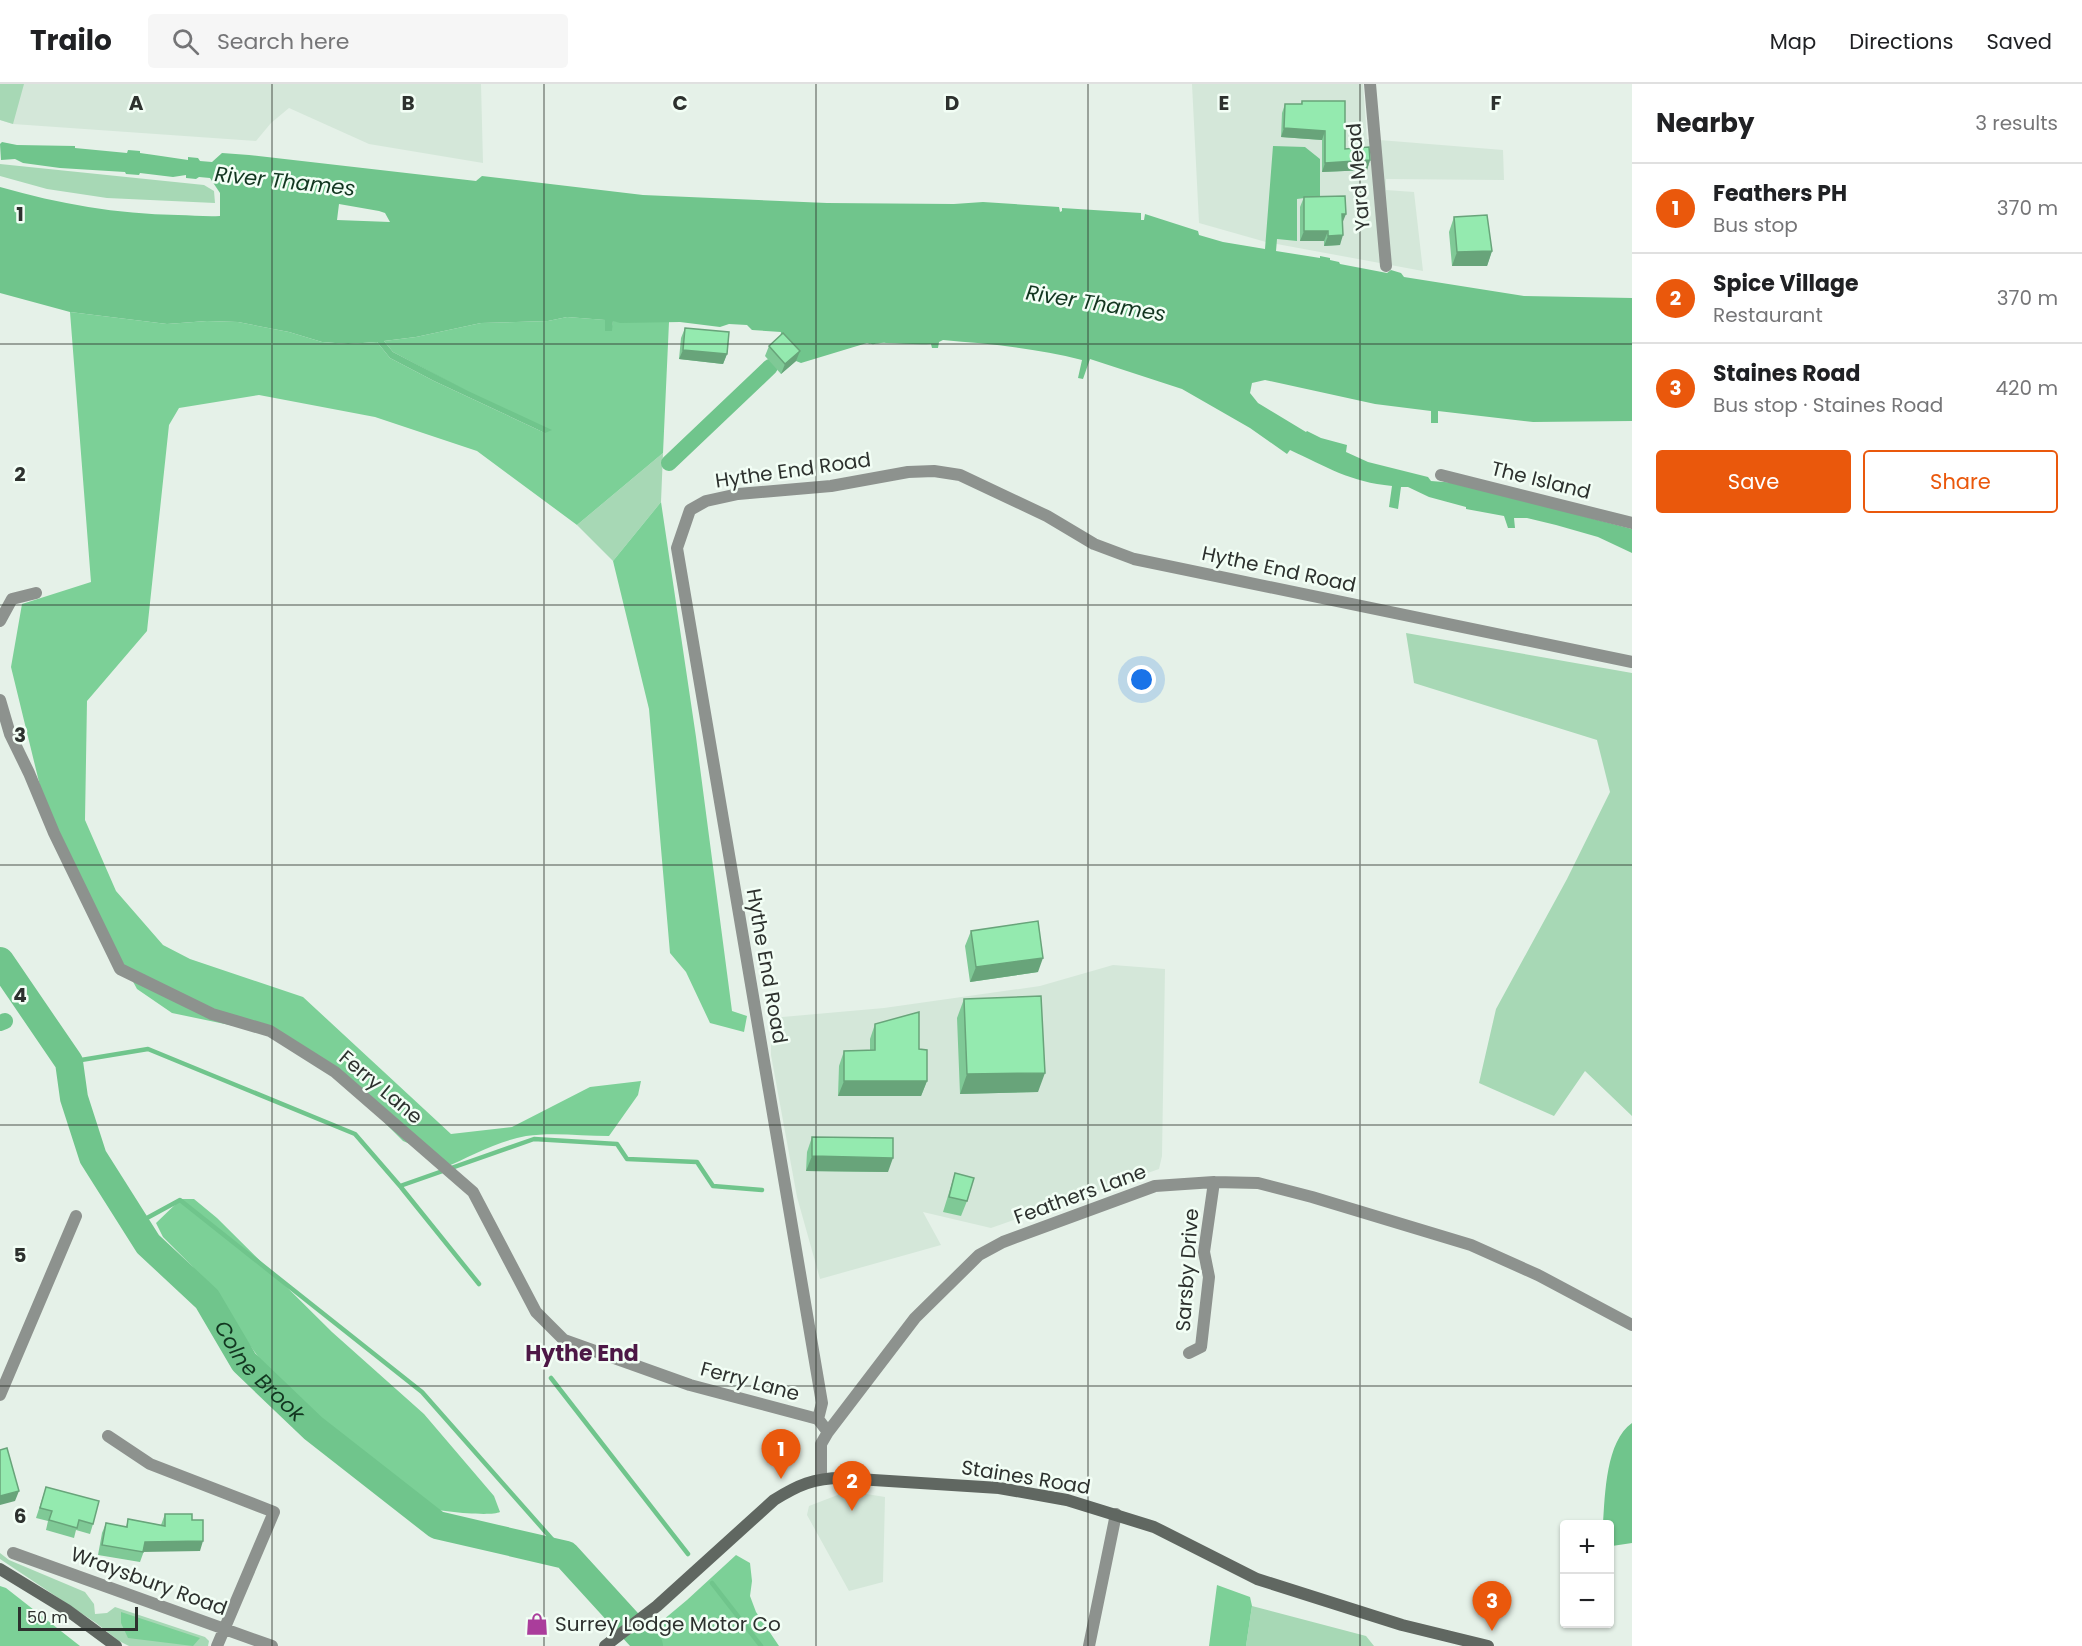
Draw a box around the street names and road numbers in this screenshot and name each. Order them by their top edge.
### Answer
street label: Yard Mead [1339,122,1377,232]
street label: Hythe End Road [713,445,873,495]
street label: The Island [1488,454,1594,506]
street label: Hythe End Road [1199,539,1359,599]
street label: Hythe End Road [740,886,794,1046]
street label: Ferry Lane [333,1044,429,1130]
street label: Feathers Lane [1010,1157,1150,1231]
street label: Sarsby Drive [1169,1207,1205,1333]
street label: Ferry Lane [697,1354,803,1408]
street label: Staines Road [959,1453,1093,1501]
street label: Wraysbury Road [67,1540,231,1622]

